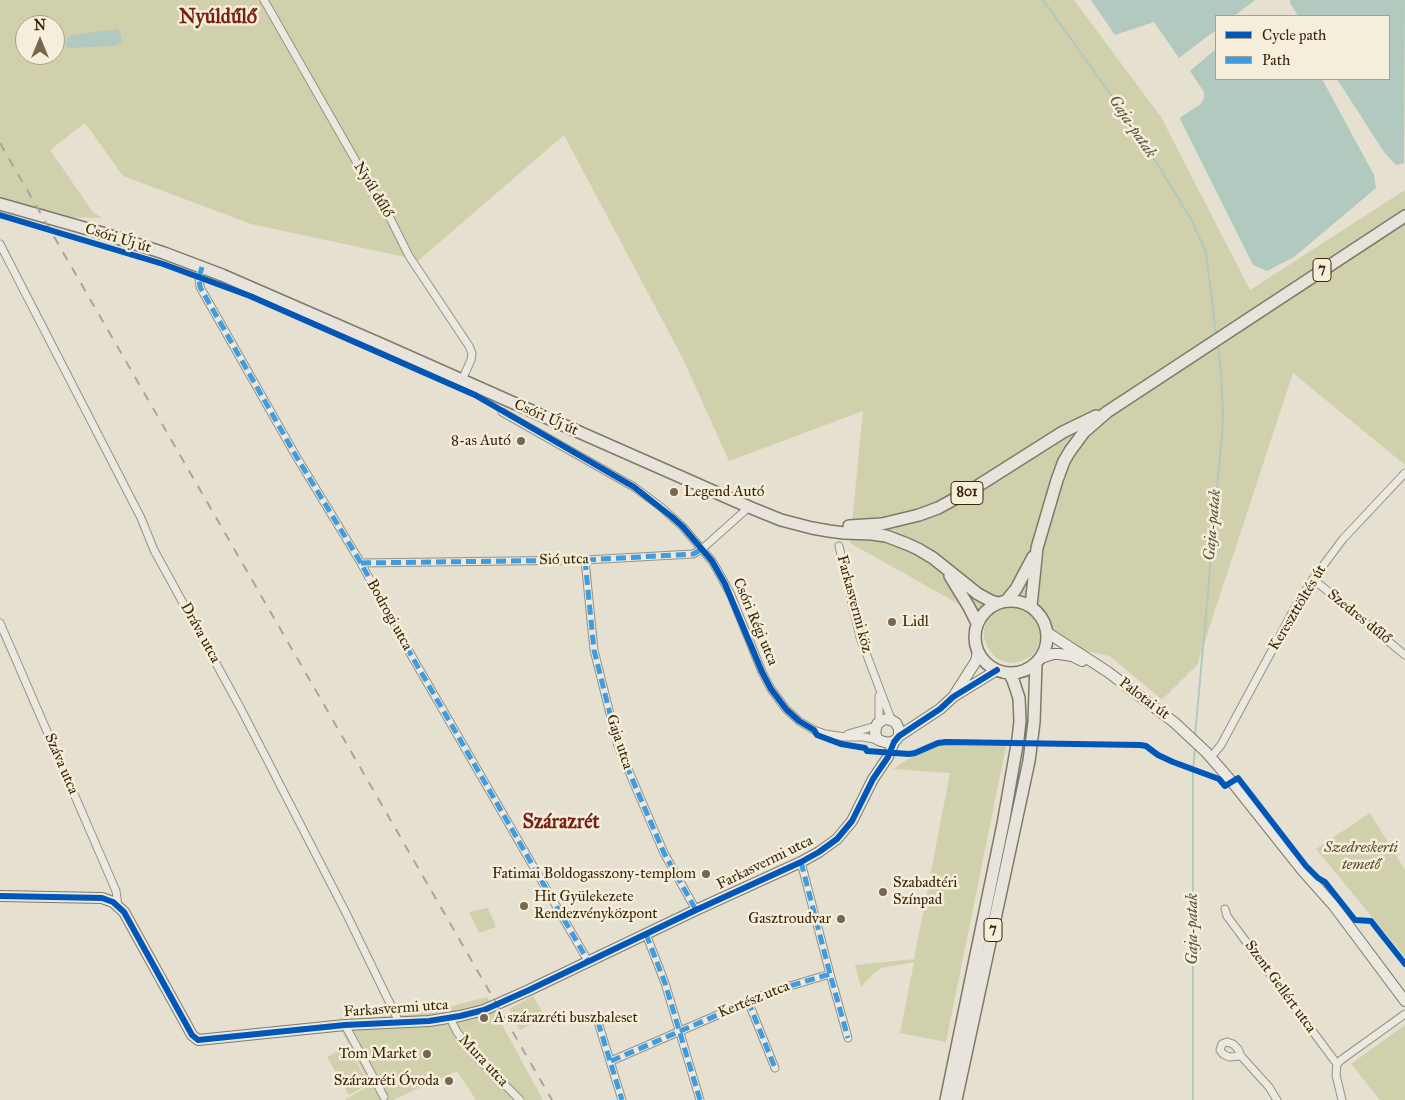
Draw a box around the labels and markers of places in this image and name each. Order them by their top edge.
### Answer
place label: 8-as Autó [451,432,511,450]
marker: 8-as Autó [515,435,527,447]
place label: Legend Autó [684,483,764,501]
marker: Legend Autó [668,486,680,498]
place label: Lidl [902,613,929,631]
marker: Lidl [886,616,898,628]
place label: Fatimai Boldogasszony-templom [492,865,696,883]
marker: Fatimai Boldogasszony-templom [700,868,712,880]
place label: Szabadtéri Színpad [893,874,957,909]
marker: Szabadtéri Színpad [877,886,889,898]
place label: Hit Gyülekezete Rendezvényközpont [534,888,658,923]
marker: Hit Gyülekezete Rendezvényközpont [518,900,530,912]
place label: Gasztroudvar [748,910,831,928]
marker: Gasztroudvar [835,913,847,925]
place label: A szárazréti buszbaleset [494,1009,638,1027]
marker: A szárazréti buszbaleset [478,1012,490,1024]
place label: Tom Market [339,1045,417,1063]
marker: Tom Market [421,1048,433,1060]
place label: Szárazréti Óvoda [334,1072,439,1090]
marker: Szárazréti Óvoda [443,1075,455,1087]

